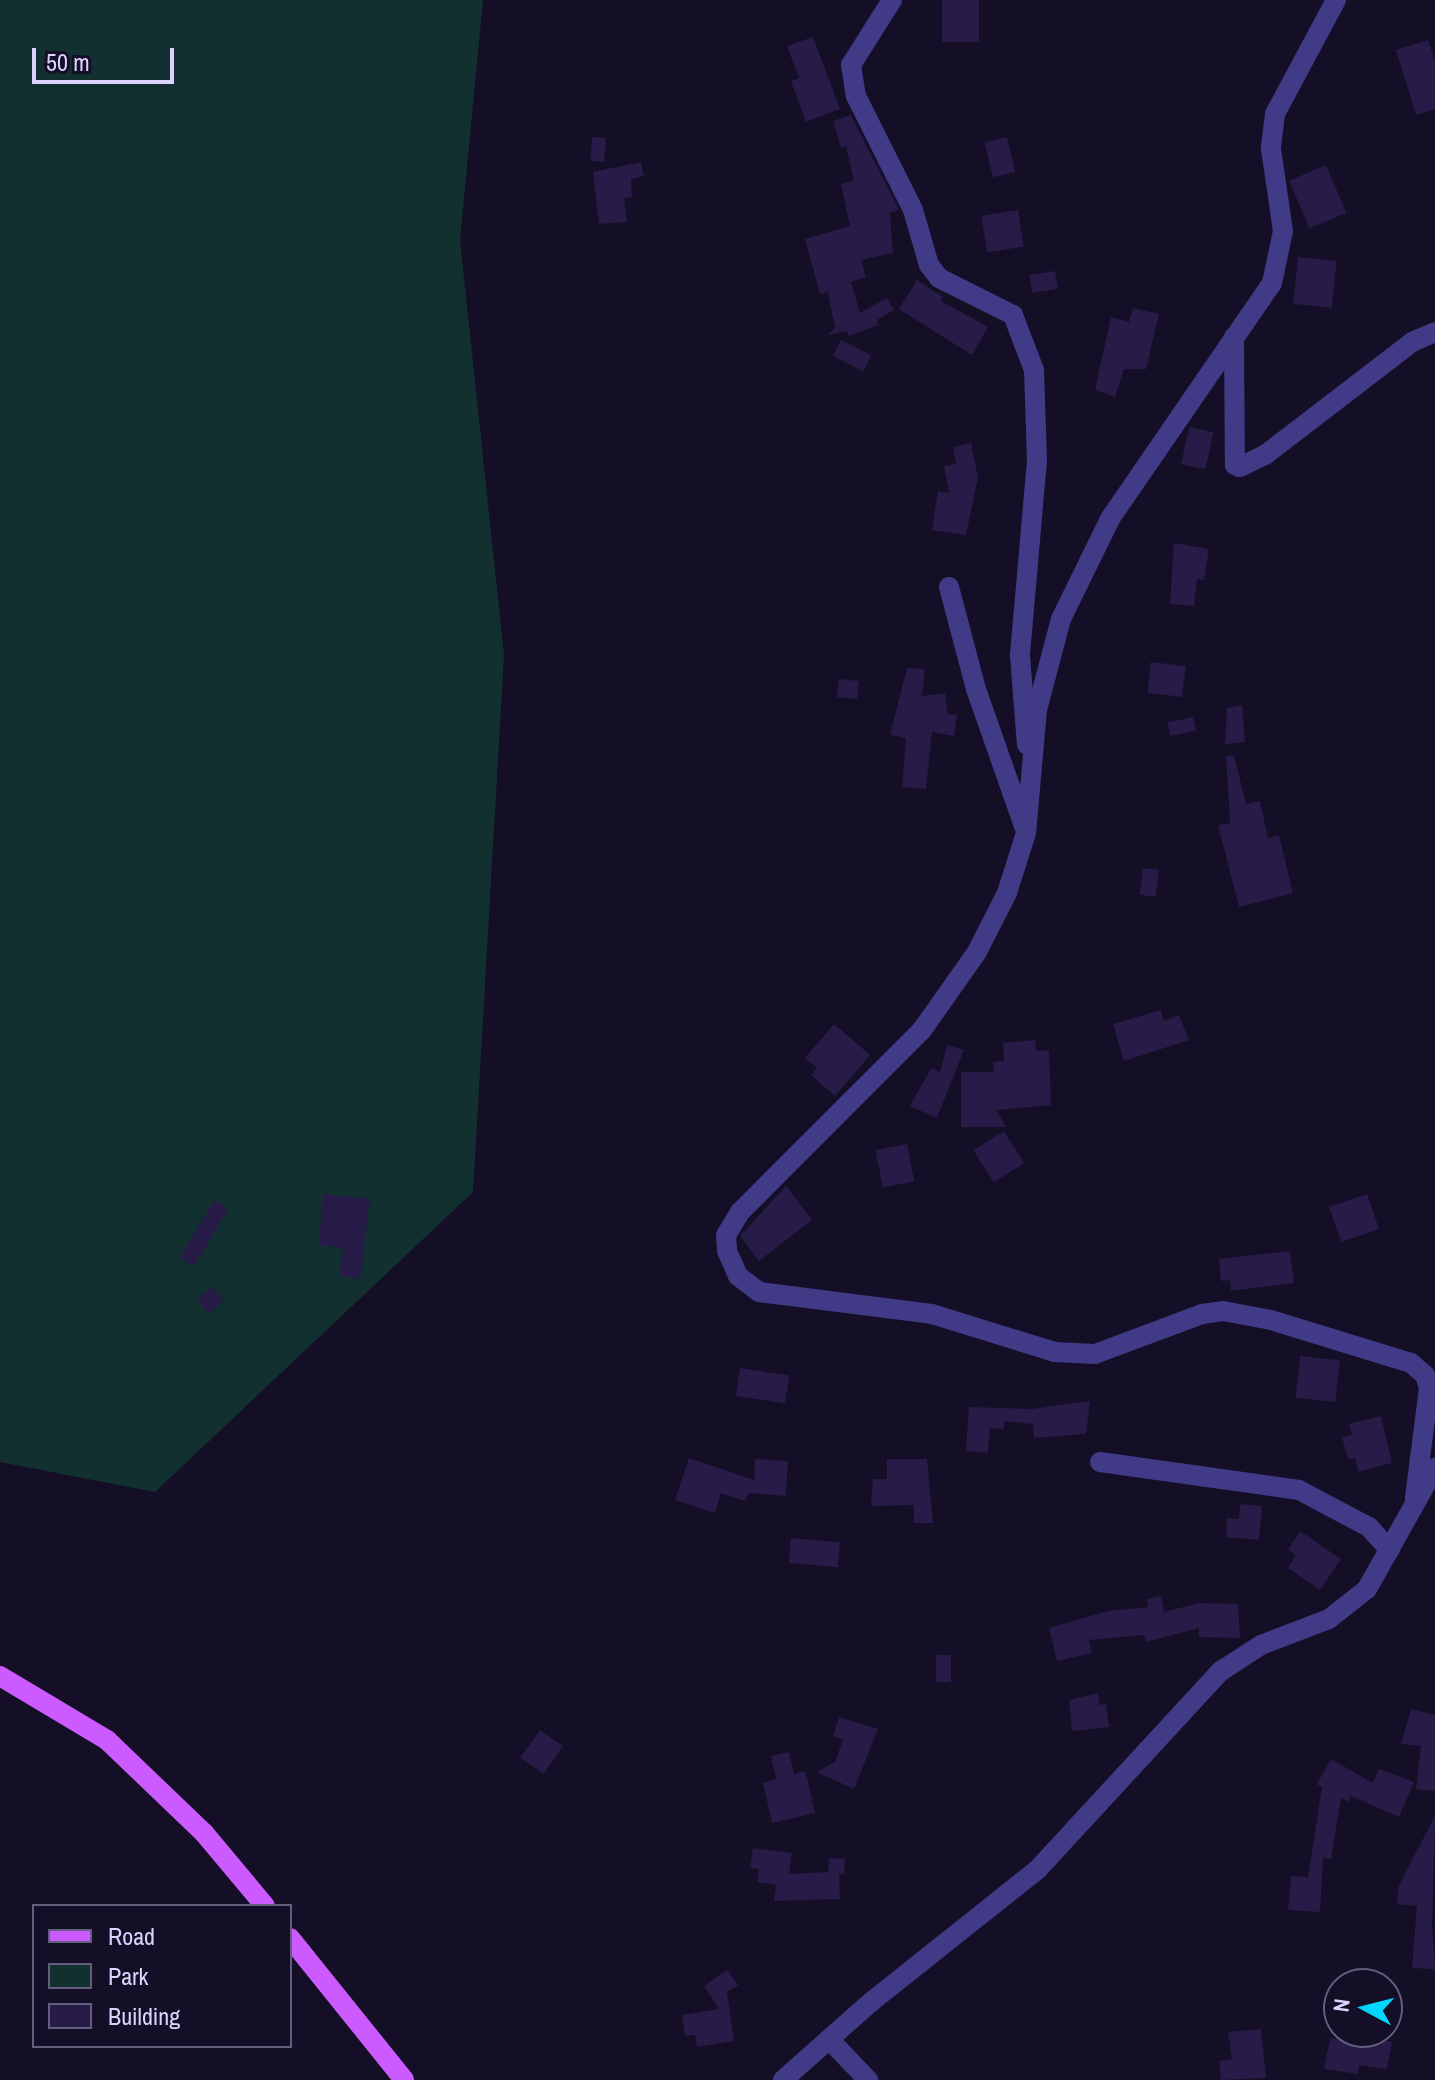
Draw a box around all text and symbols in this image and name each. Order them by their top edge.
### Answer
scale bar [36,32,178,82]
text: 50 m [46,46,90,78]
legend [32,1904,292,2048]
text: Road [108,1920,155,1952]
text: Park [108,1960,148,1992]
north arrow [1323,1968,1403,2048]
text: N [1325,1997,1357,2014]
text: Building [108,2000,180,2032]

